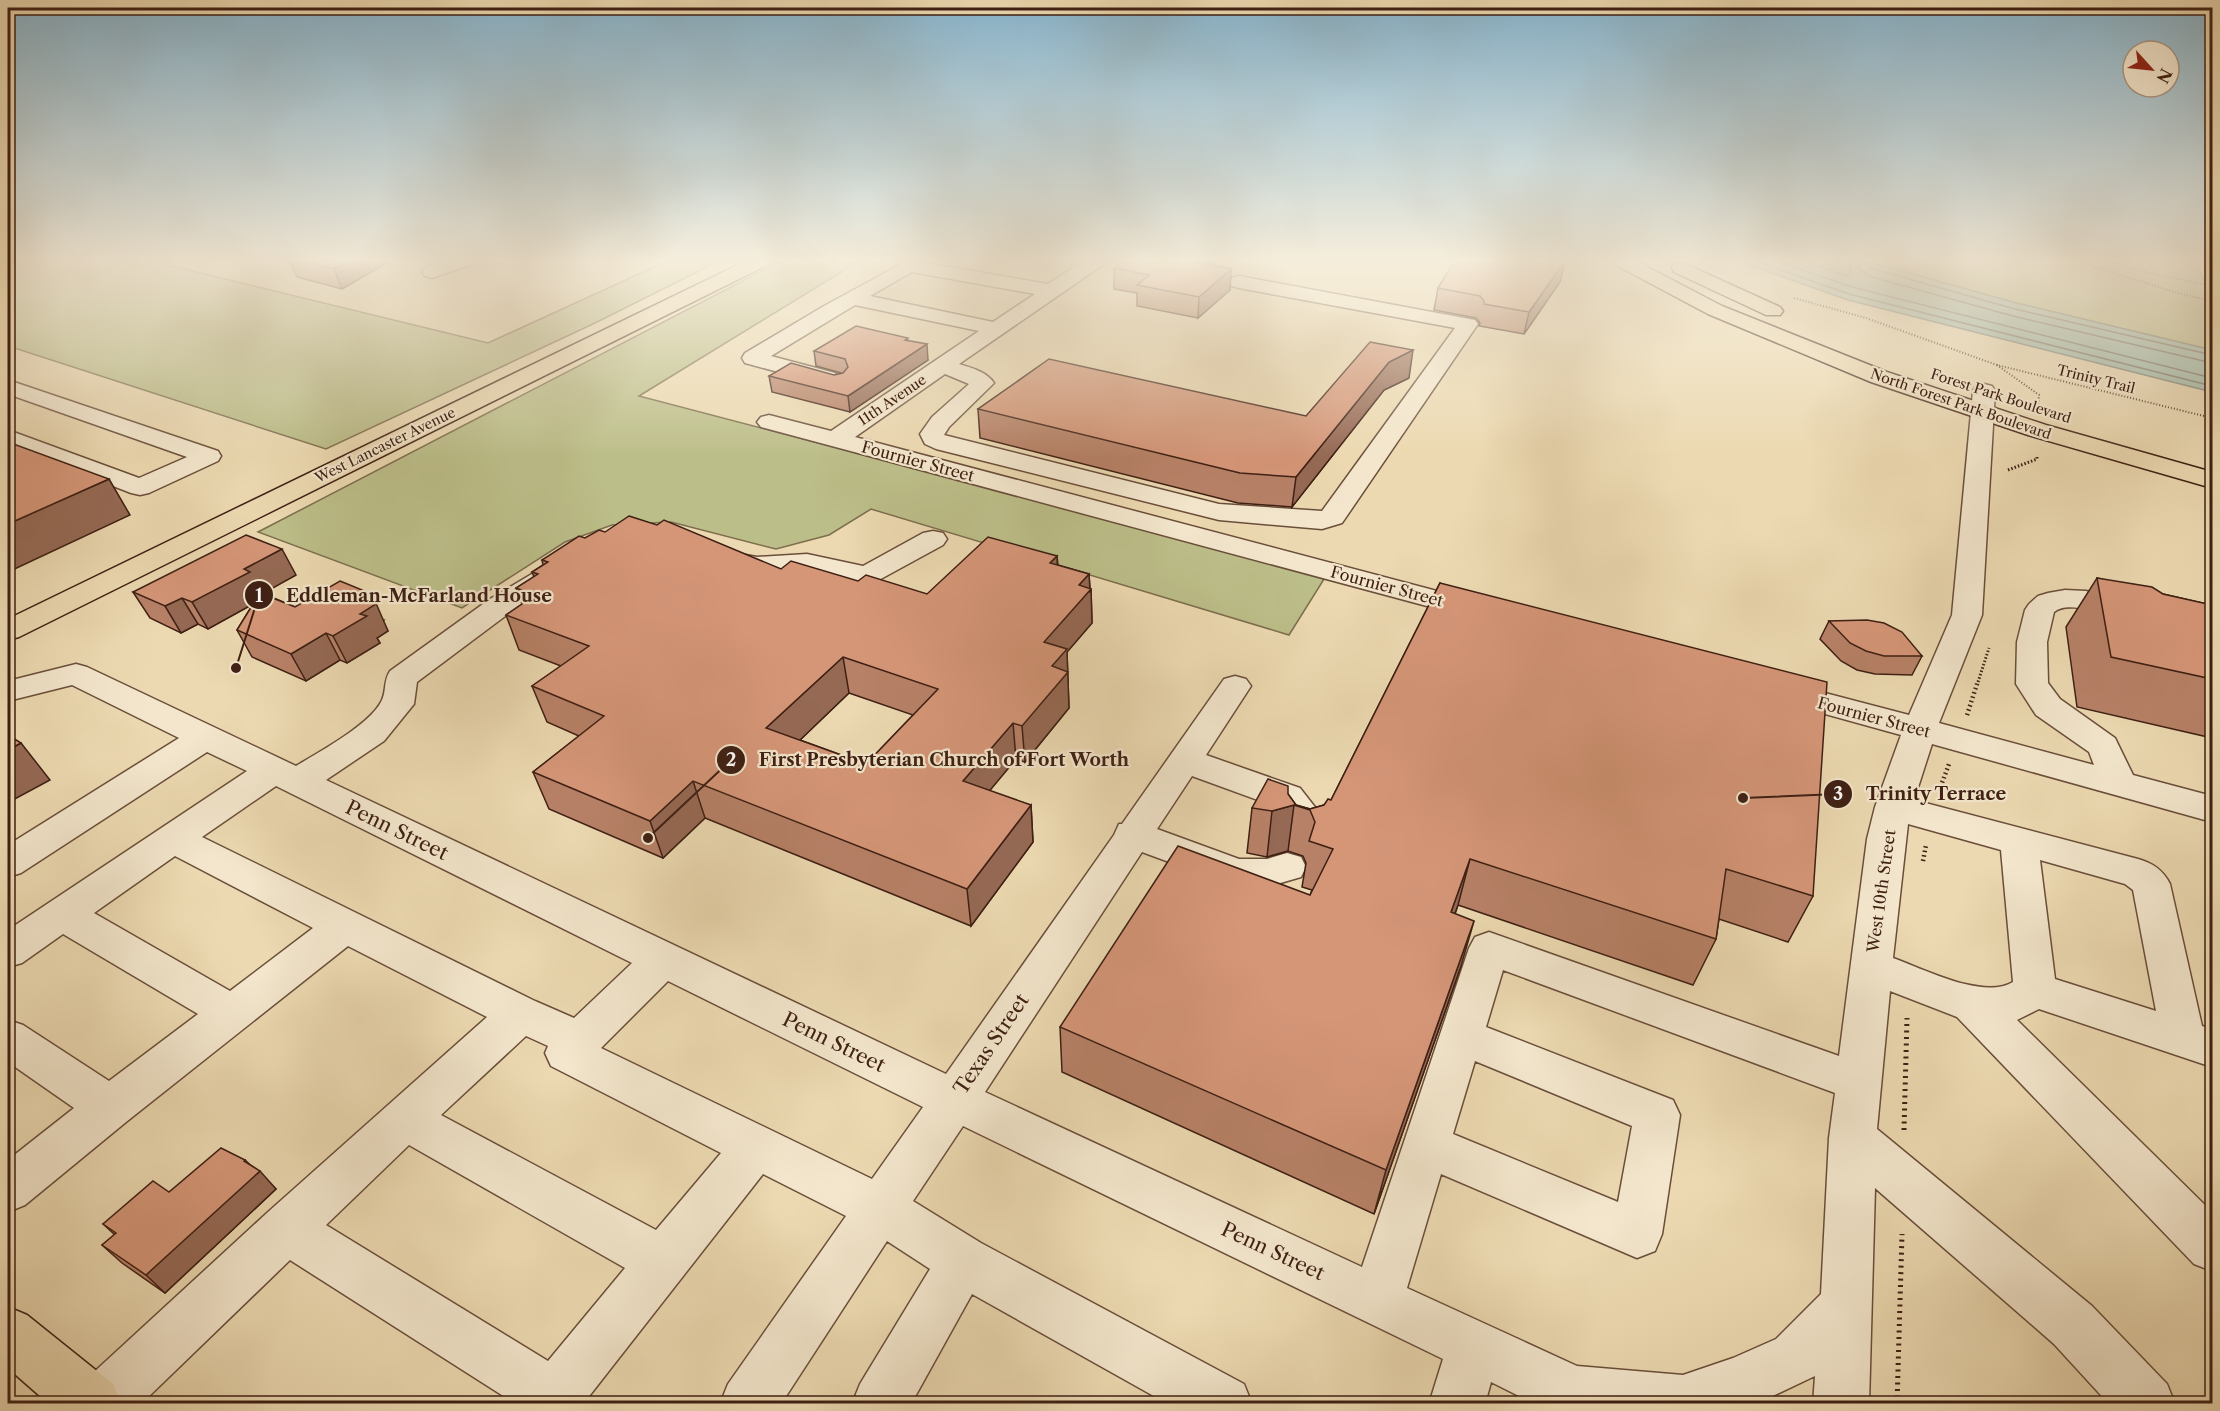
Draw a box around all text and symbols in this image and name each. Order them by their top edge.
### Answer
north arrow [2121,39,2181,99]
text: N [2152,65,2176,87]
street label: Trinity Trail [2055,361,2137,397]
street label: North Forest Park Boulevard [1868,365,2054,444]
street label: Forest Park Boulevard [1928,365,2074,427]
street label: 11th Avenue [854,371,930,429]
street label: West Lancaster Avenue [311,403,458,487]
street label: Fournier Street [859,436,977,486]
street label: Fournier Street [1328,561,1446,611]
callout: Eddleman-McFarland House [244,577,564,613]
text: 1 [255,585,263,607]
text: Eddleman-McFarland House [286,585,552,607]
street label: Fournier Street [1815,692,1933,742]
callout: First Presbyterian Church of Fort Worth [716,742,1141,778]
text: 2 [726,749,736,771]
text: First Presbyterian Church of Fort Worth [759,749,1130,771]
callout: Trinity Terrace [1823,776,2019,812]
text: 3 [1833,783,1843,805]
text: Trinity Terrace [1866,783,2006,805]
street label: Penn Street [342,795,452,865]
street label: West 10th Street [1862,828,1900,955]
street label: Texas Street [949,989,1033,1099]
street label: Penn Street [779,1007,889,1077]
street label: Penn Street [1218,1217,1328,1285]

